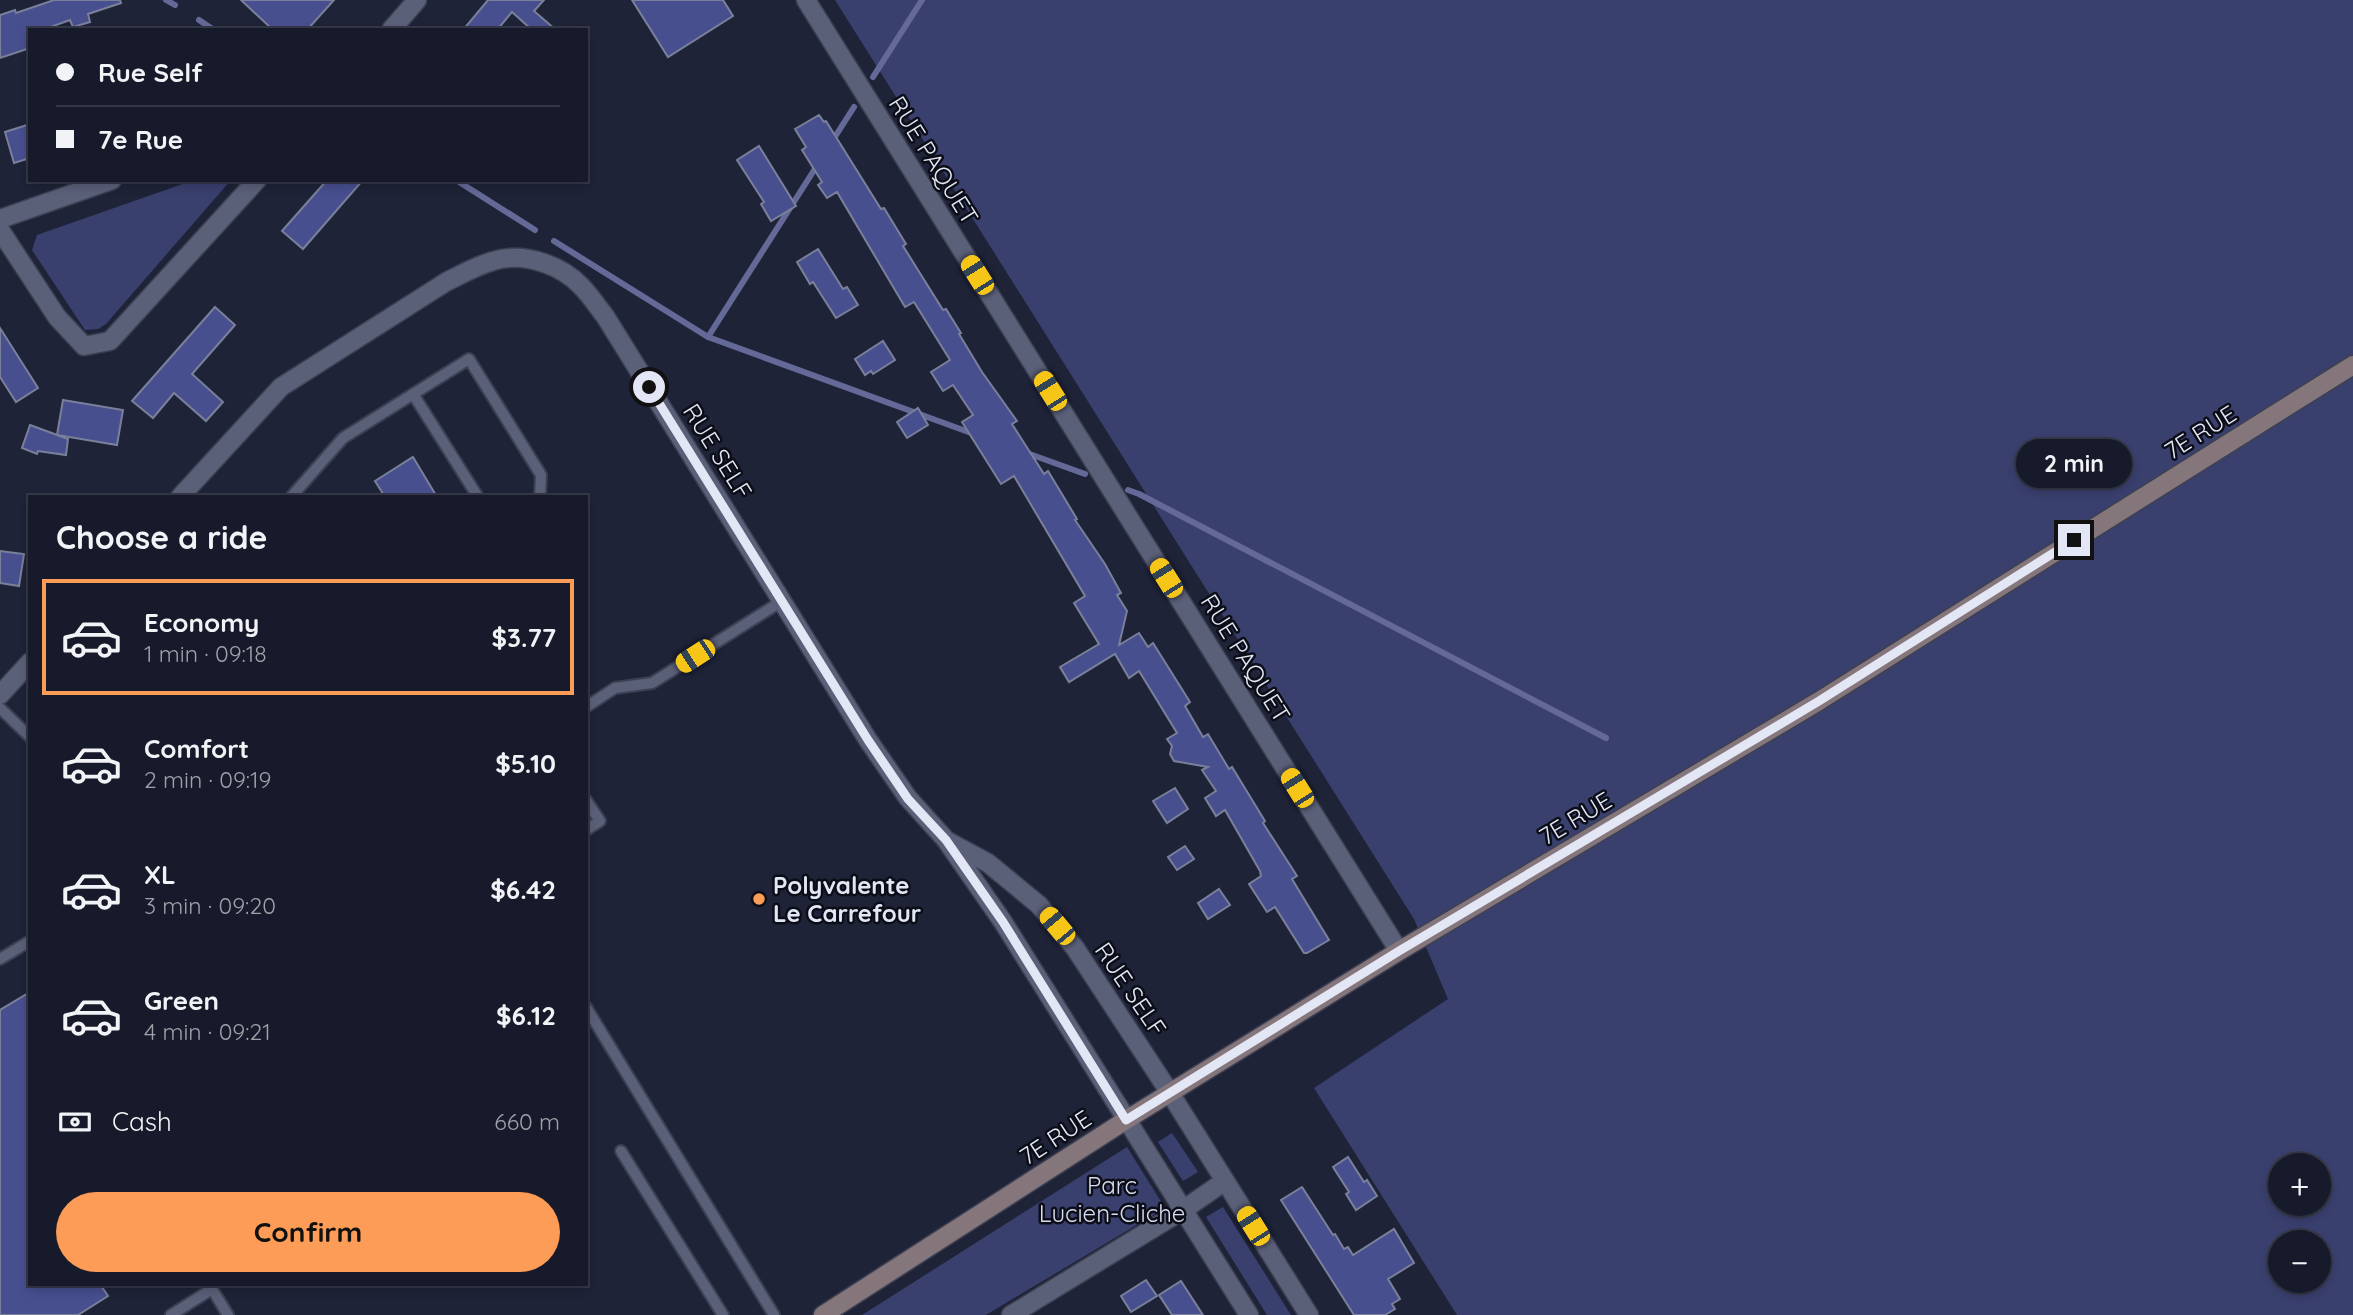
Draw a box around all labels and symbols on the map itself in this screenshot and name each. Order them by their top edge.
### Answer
street label: RUE PAQUET [883,90,985,230]
car [957,252,998,298]
car [1030,368,1071,414]
route start [633,371,665,403]
street label: RUE SELF [677,398,759,504]
street label: 7E RUE [2158,398,2242,466]
callout: 2 min [2016,438,2132,488]
route end [2058,524,2090,556]
car [1146,555,1187,601]
street label: RUE PAQUET [1195,588,1297,728]
car [672,636,719,676]
car [1277,765,1318,811]
street label: 7E RUE [1533,785,1617,851]
place label: Polyvalente Le Carrefour [773,870,921,928]
marker: Polyvalente Le Carrefour [751,891,767,907]
car [1036,903,1079,949]
street label: RUE SELF [1089,936,1173,1042]
street label: 7E RUE [1014,1103,1096,1171]
park label: Parc Lucien-Cliche [1039,1170,1185,1228]
car [1233,1203,1274,1249]

